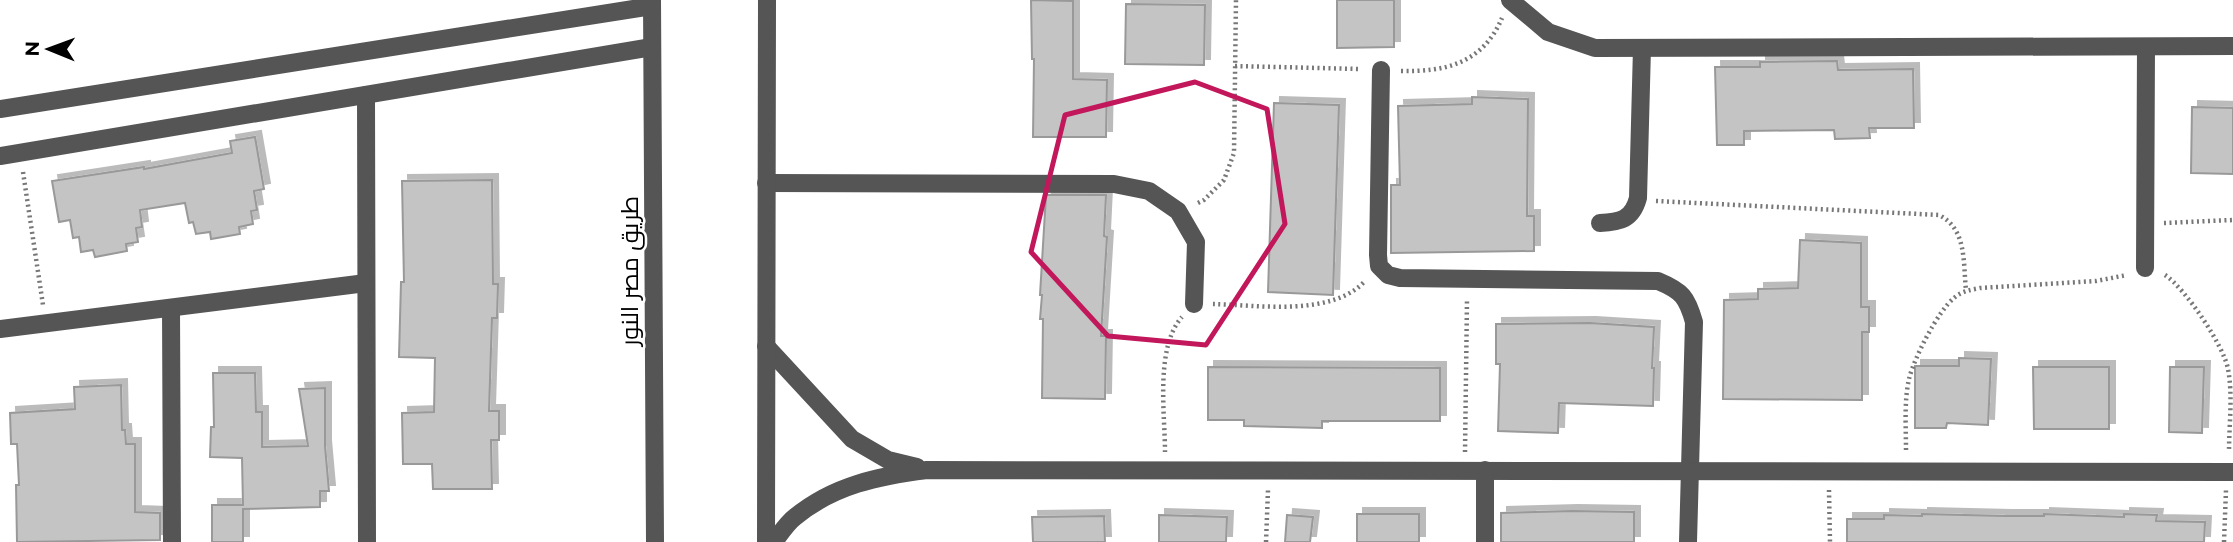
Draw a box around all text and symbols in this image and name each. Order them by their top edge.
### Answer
north arrow [14,14,84,84]
text: N [21,41,44,57]
street label: طريق مصر النور [615,196,645,348]

